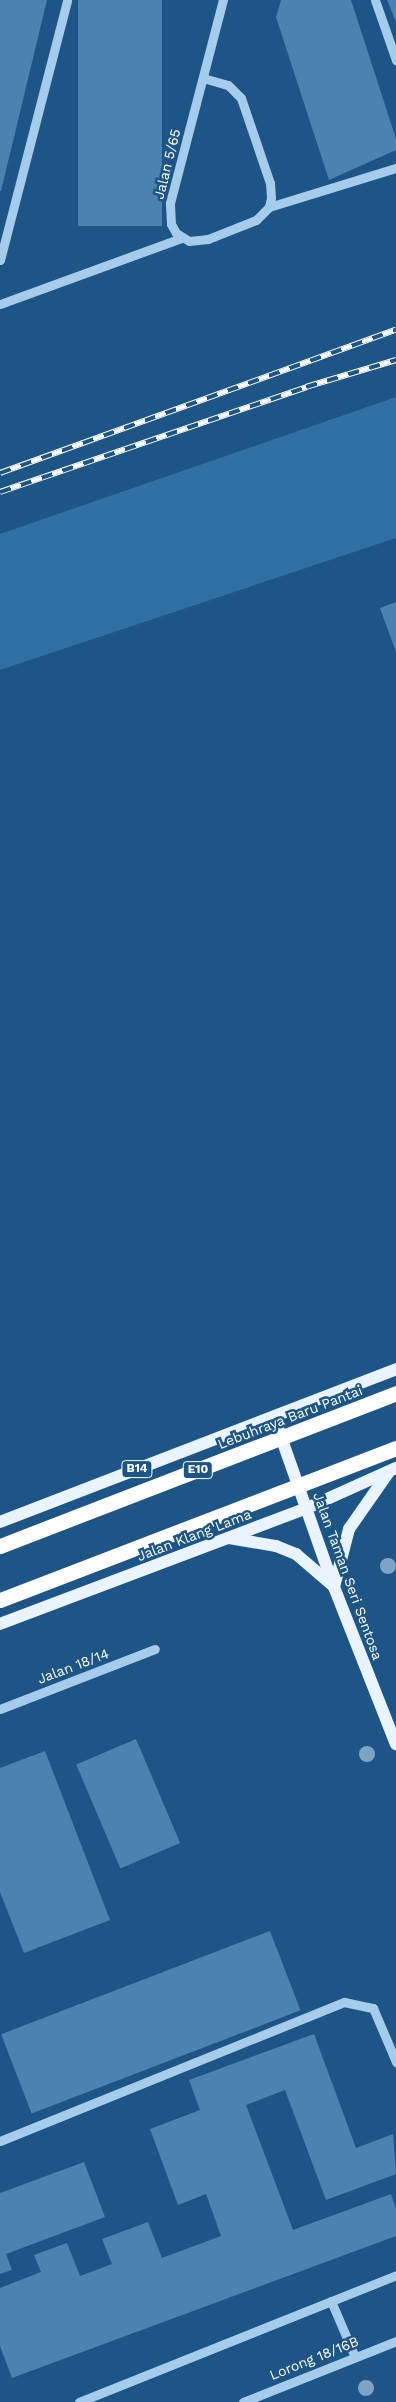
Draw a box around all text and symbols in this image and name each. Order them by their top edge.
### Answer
street label: Jalan 5/65 [150,127,184,201]
street label: Lebuhraya Baru Pantai [215,1382,365,1452]
road number: B14 [121,1460,153,1478]
road number: E10 [182,1460,214,1480]
street label: Jalan Taman Seri Sentosa [310,1490,386,1662]
street label: Jalan Klang Lama [134,1505,254,1565]
street label: Jalan 18/14 [35,1645,111,1687]
street label: Lorong 18/16B [267,2332,361,2384]

